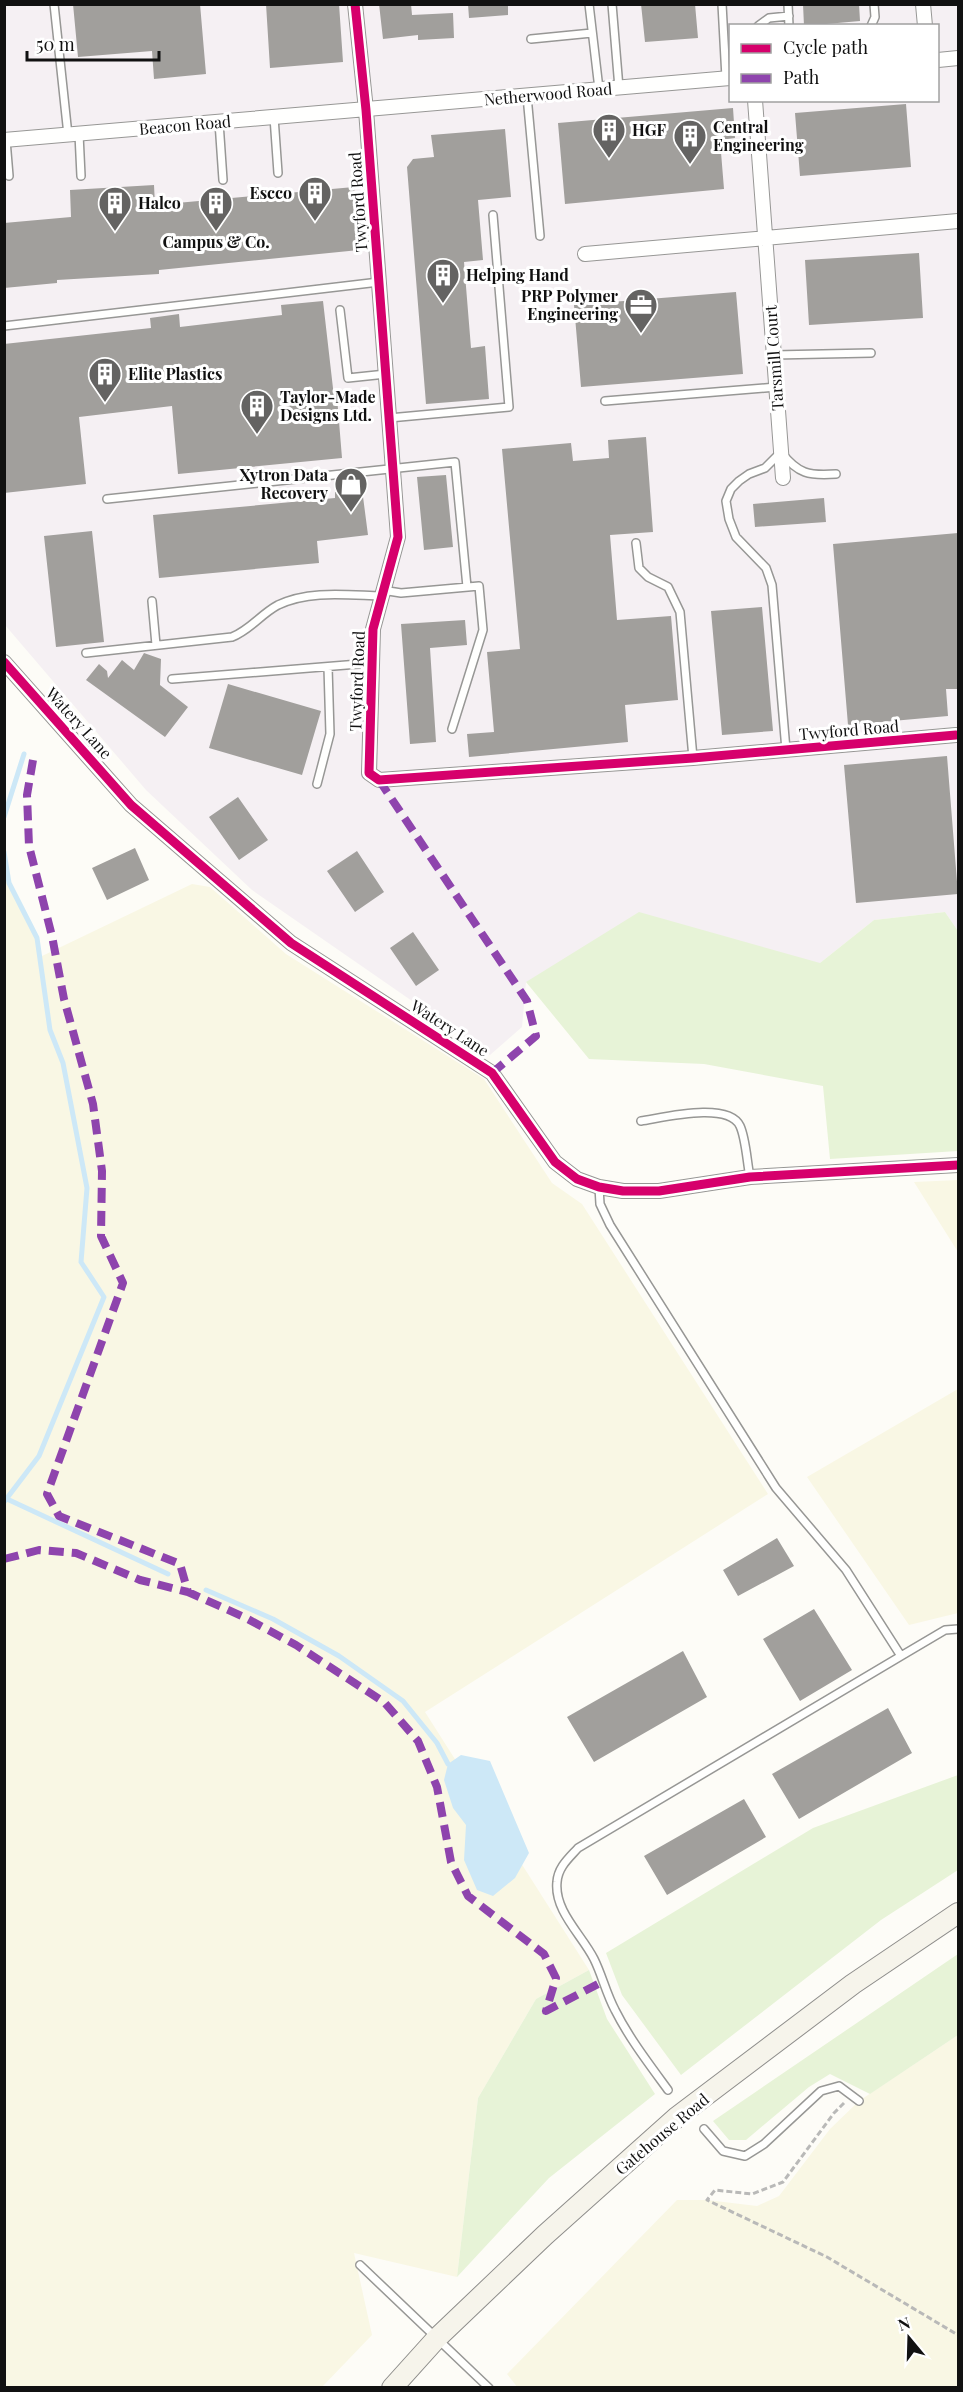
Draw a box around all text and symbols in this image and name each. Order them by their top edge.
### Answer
scale bar [27,24,159,62]
legend [729,24,939,102]
text: 50 m [36,32,75,56]
text: Cycle path [783,35,868,59]
text: Path [783,65,820,89]
street label: Netherwood Road [483,77,613,110]
street label: Beacon Road [138,110,232,139]
building icon: HGF [591,112,627,159]
place label: Central Engineering [713,116,804,155]
building icon: Central Engineering [672,118,708,165]
place label: HGF [632,119,666,140]
street label: Twyford Road [344,151,371,253]
building icon: Escco [297,175,333,222]
place label: Escco [250,182,292,203]
building icon: Halco [97,185,133,232]
building icon: Campus & Co. [198,185,234,232]
place label: Halco [138,192,181,213]
place label: Campus & Co. [162,231,270,252]
building icon: Helping Hand [425,257,461,304]
place label: Helping Hand [466,264,569,285]
place label: PRP Polymer Engineering [521,285,619,324]
office icon: PRP Polymer Engineering [623,287,659,334]
street label: Tarsmill Court [759,304,788,412]
building icon: Elite Plastics [87,356,123,403]
place label: Elite Plastics [128,363,222,384]
place label: Taylor-Made Designs Ltd. [280,386,376,425]
building icon: Taylor-Made Designs Ltd. [239,388,275,435]
place label: Xytron Data Recovery [239,464,329,503]
shop icon: Xytron Data Recovery [333,466,369,513]
street label: Twyford Road [344,630,369,732]
street label: Watery Lane [41,682,117,763]
street label: Twyford Road [798,715,900,744]
street label: Watery Lane [406,994,493,1061]
street label: Gatehouse Road [610,2088,713,2179]
north arrow [879,2308,939,2368]
text: N [895,2311,913,2335]

